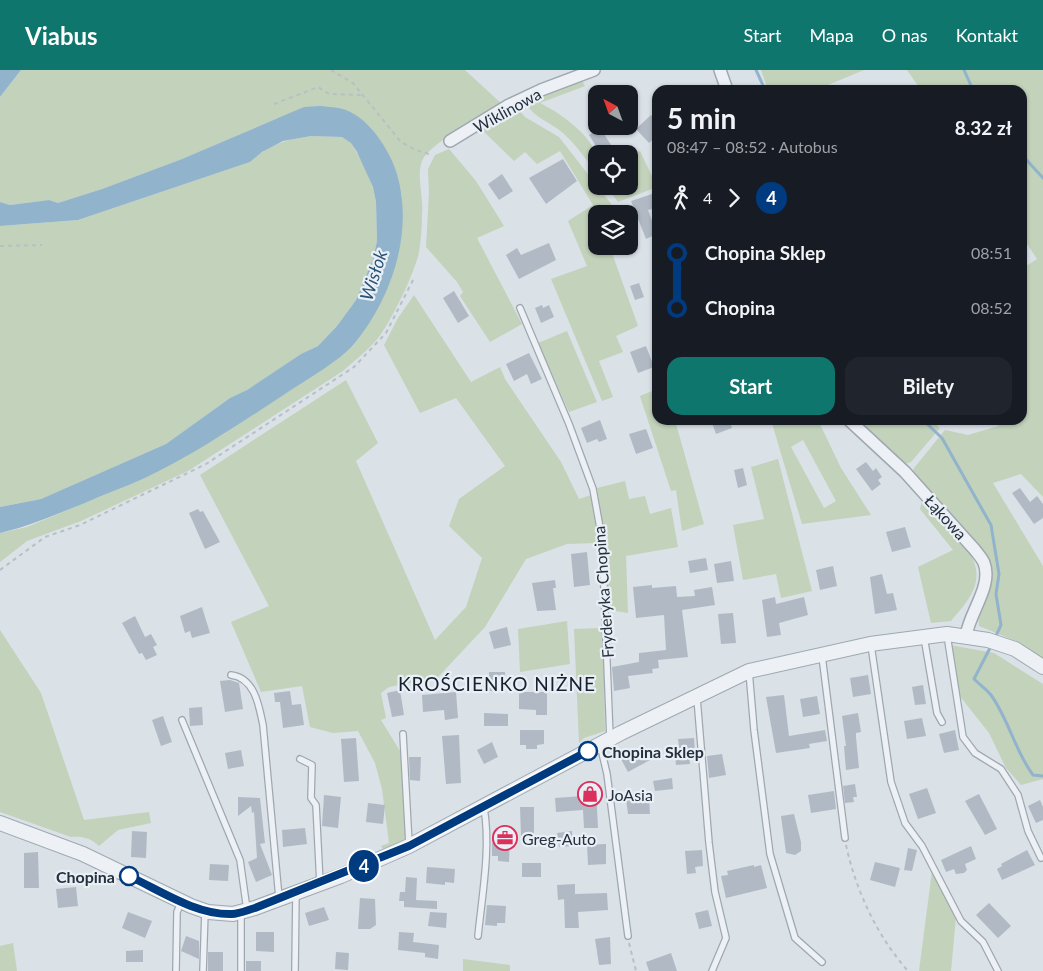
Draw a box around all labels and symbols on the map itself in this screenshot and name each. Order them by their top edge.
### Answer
street label: Wiklinowa [470,84,544,136]
north arrow [588,85,638,135]
water label: Wisłok [355,247,392,303]
street label: Łąkowa [921,491,971,543]
street label: Fryderyka Chopina [589,525,617,659]
district label: KROŚCIENKO NIŻNE [398,672,596,695]
marker: Chopina Sklep [578,741,598,761]
place label: Chopina Sklep [602,742,704,761]
shop icon: JoAsia [577,781,603,807]
place label: JoAsia [608,785,653,804]
office icon: Greg-Auto [492,825,518,851]
place label: Greg-Auto [522,829,596,848]
line badge: 4 [348,850,380,882]
marker: Chopina [119,866,139,886]
place label: Chopina [56,867,115,886]

